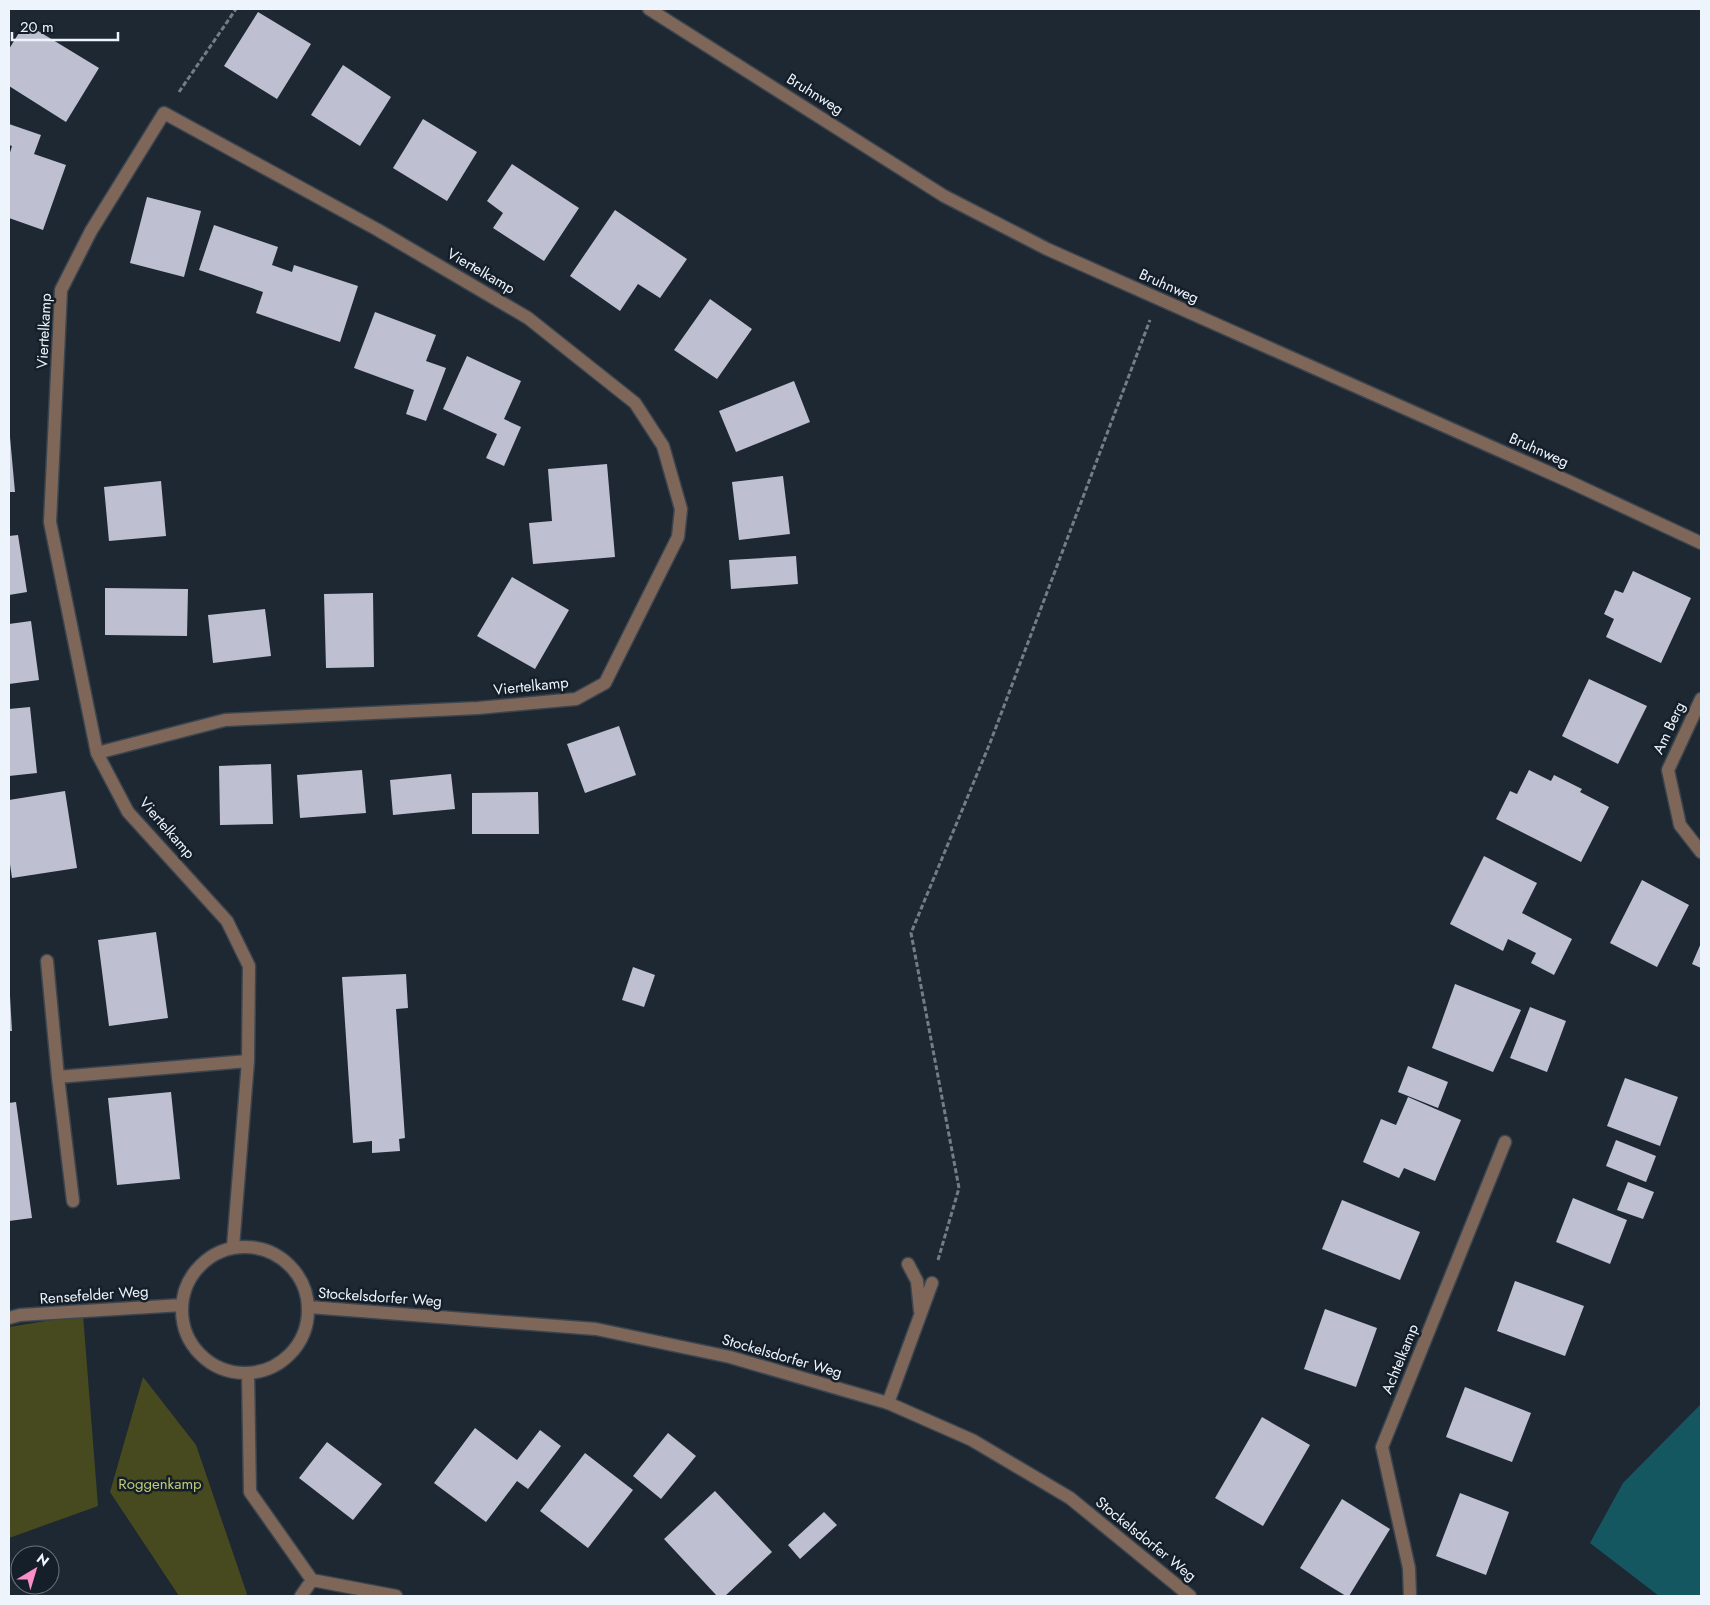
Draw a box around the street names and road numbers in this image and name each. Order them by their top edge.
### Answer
street label: Bruhnweg [782,68,848,120]
street label: Viertelkamp [443,243,520,300]
street label: Bruhnweg [1136,263,1202,309]
street label: Viertelkamp [31,292,57,369]
street label: Bruhnweg [1506,427,1572,473]
street label: Viertelkamp [492,671,570,701]
street label: Am Berg [1647,698,1691,758]
street label: Viertelkamp [134,792,200,864]
street label: Rensefelder Weg [39,1280,149,1310]
street label: Stockelsdorfer Weg [317,1282,443,1312]
street label: Achtelkamp [1376,1320,1424,1397]
street label: Stockelsdorfer Weg [719,1328,845,1384]
street label: Stockelsdorfer Weg [1091,1491,1201,1587]

